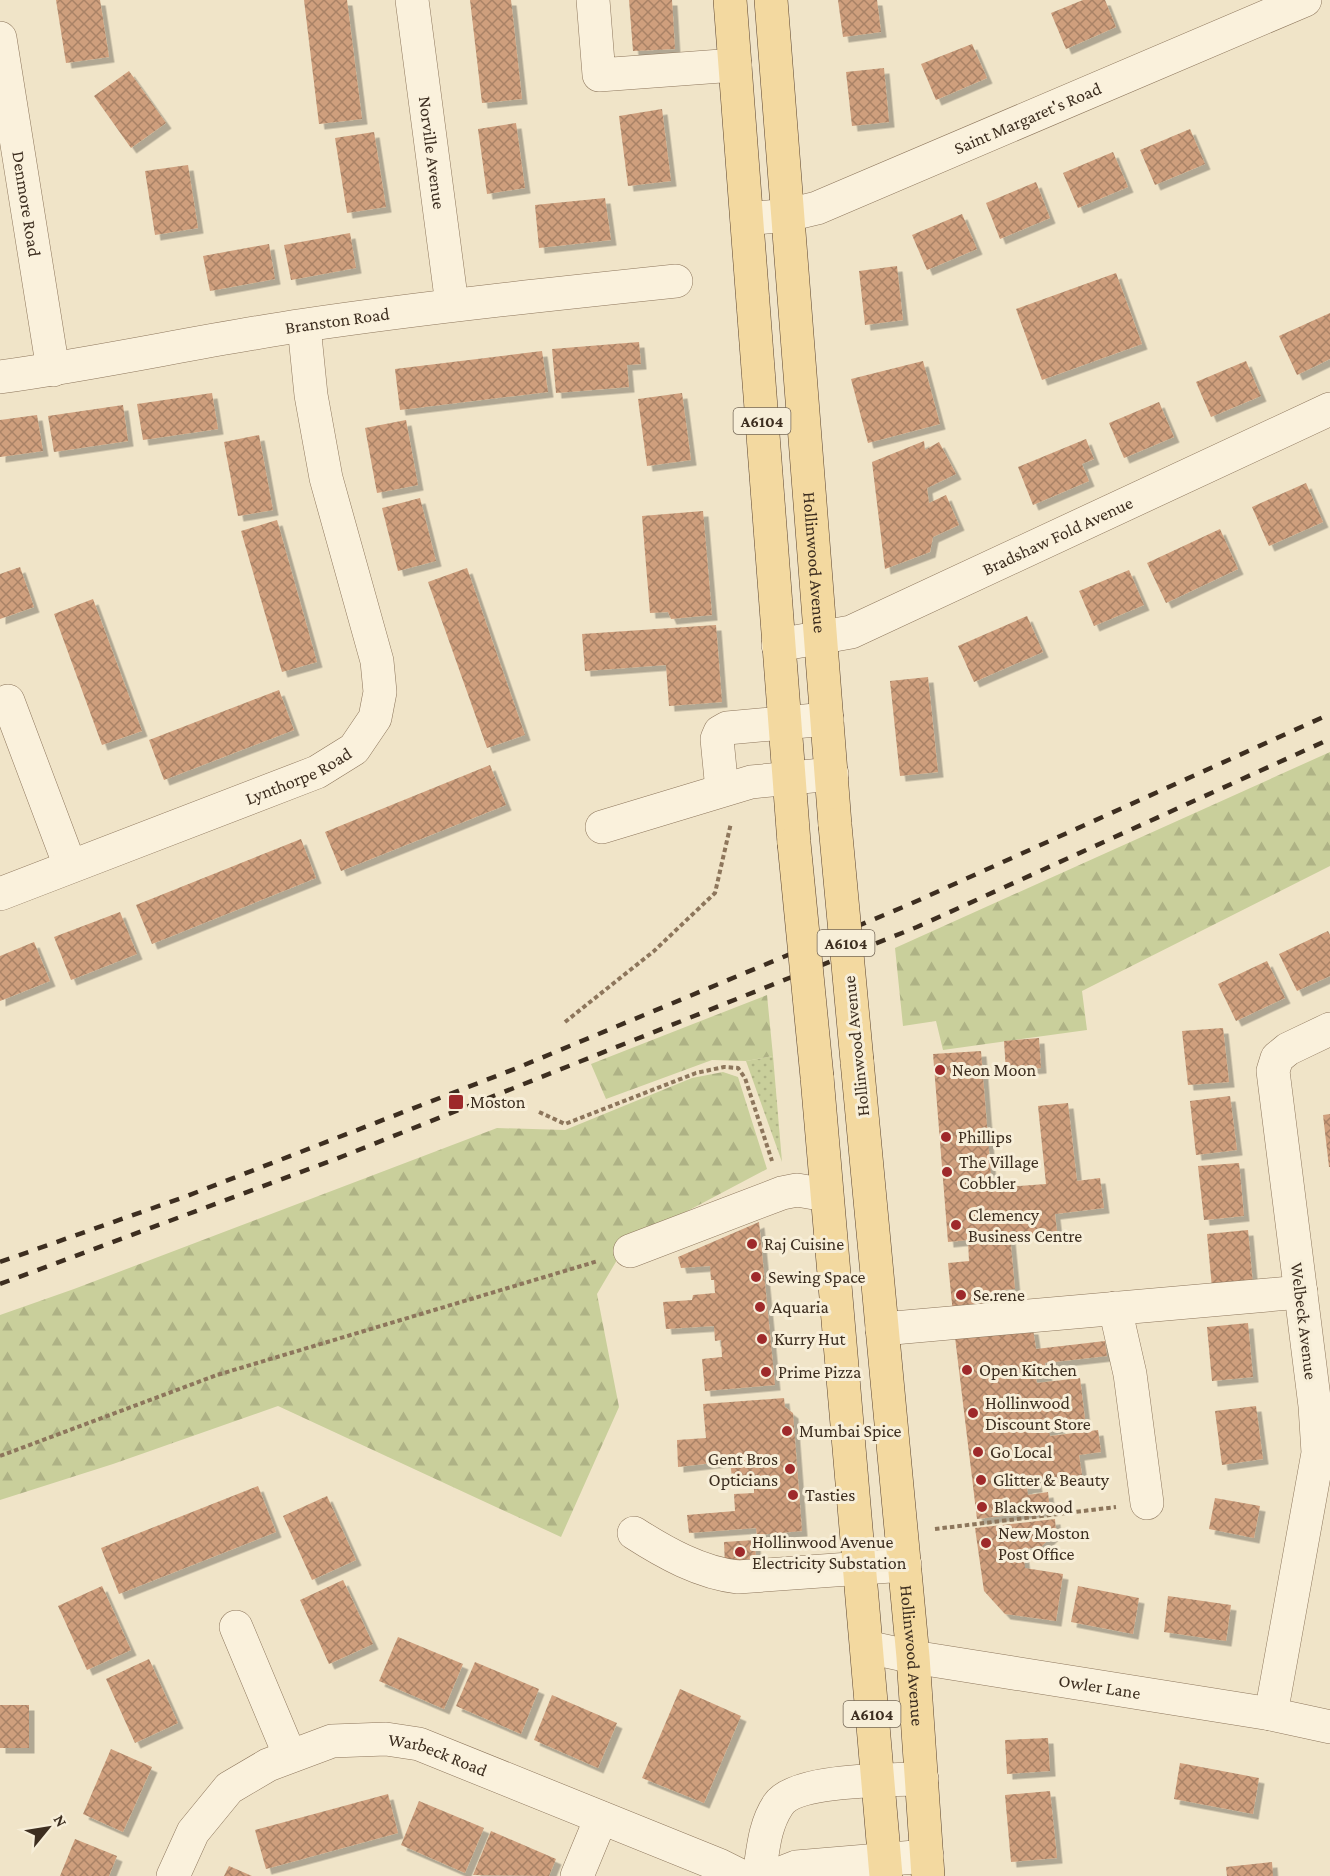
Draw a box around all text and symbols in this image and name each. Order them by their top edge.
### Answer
street label: Saint Margaret's Road [951,78,1105,158]
street label: Norville Avenue [415,95,449,211]
street label: Denmore Road [8,150,45,259]
street label: Branston Road [284,303,391,338]
road number: A6104 [734,408,790,434]
street label: Hollinwood Avenue [799,491,830,634]
street label: Bradshaw Fold Avenue [979,492,1136,579]
street label: Lynthorpe Road [242,743,356,809]
road number: A6104 [818,930,874,956]
street label: Hollinwood Avenue [839,975,873,1117]
place label: Neon Moon [952,1060,1036,1080]
marker: Neon Moon [933,1063,947,1077]
place label: Moston [470,1092,526,1112]
marker: Moston [447,1093,465,1111]
place label: Phillips [958,1127,1012,1147]
marker: Phillips [939,1130,953,1144]
place label: The Village Cobbler [959,1152,1039,1193]
marker: The Village Cobbler [940,1165,954,1179]
place label: Clemency Business Centre [968,1205,1082,1246]
marker: Clemency Business Centre [949,1218,963,1232]
place label: Raj Cuisine [764,1234,844,1255]
marker: Raj Cuisine [745,1237,759,1251]
street label: Welbeck Avenue [1287,1261,1321,1381]
place label: Sewing Space [768,1267,866,1287]
marker: Sewing Space [749,1270,763,1284]
place label: Se.rene [973,1285,1025,1305]
marker: Se.rene [954,1288,968,1302]
place label: Aquaria [772,1297,829,1317]
marker: Aquaria [753,1300,767,1314]
place label: Kurry Hut [774,1329,846,1349]
marker: Kurry Hut [755,1332,769,1346]
place label: Open Kitchen [979,1360,1077,1380]
place label: Prime Pizza [778,1362,861,1382]
marker: Open Kitchen [960,1363,974,1377]
marker: Prime Pizza [759,1365,773,1379]
place label: Hollinwood Discount Store [985,1393,1091,1434]
marker: Hollinwood Discount Store [966,1406,980,1420]
place label: Mumbai Spice [799,1421,902,1441]
marker: Mumbai Spice [780,1424,794,1438]
place label: Go Local [990,1442,1052,1462]
marker: Go Local [971,1445,985,1459]
place label: Gent Bros Opticians [708,1449,778,1490]
marker: Gent Bros Opticians [783,1462,797,1476]
place label: Glitter & Beauty [993,1470,1110,1490]
marker: Glitter & Beauty [974,1473,988,1487]
place label: Tasties [805,1485,855,1505]
marker: Tasties [786,1488,800,1502]
place label: Blackwood [994,1497,1074,1517]
marker: Blackwood [975,1500,989,1514]
place label: New Moston Post Office [998,1523,1090,1564]
place label: Hollinwood Avenue Electricity Substation [752,1532,907,1573]
marker: New Moston Post Office [979,1536,993,1550]
marker: Hollinwood Avenue Electricity Substation [733,1545,747,1559]
street label: Hollinwood Avenue [896,1584,928,1727]
street label: Owler Lane [1057,1670,1142,1703]
road number: A6104 [844,1701,900,1727]
street label: Warbeck Road [387,1729,490,1781]
north arrow [18,1798,78,1858]
text: N [50,1812,71,1830]

